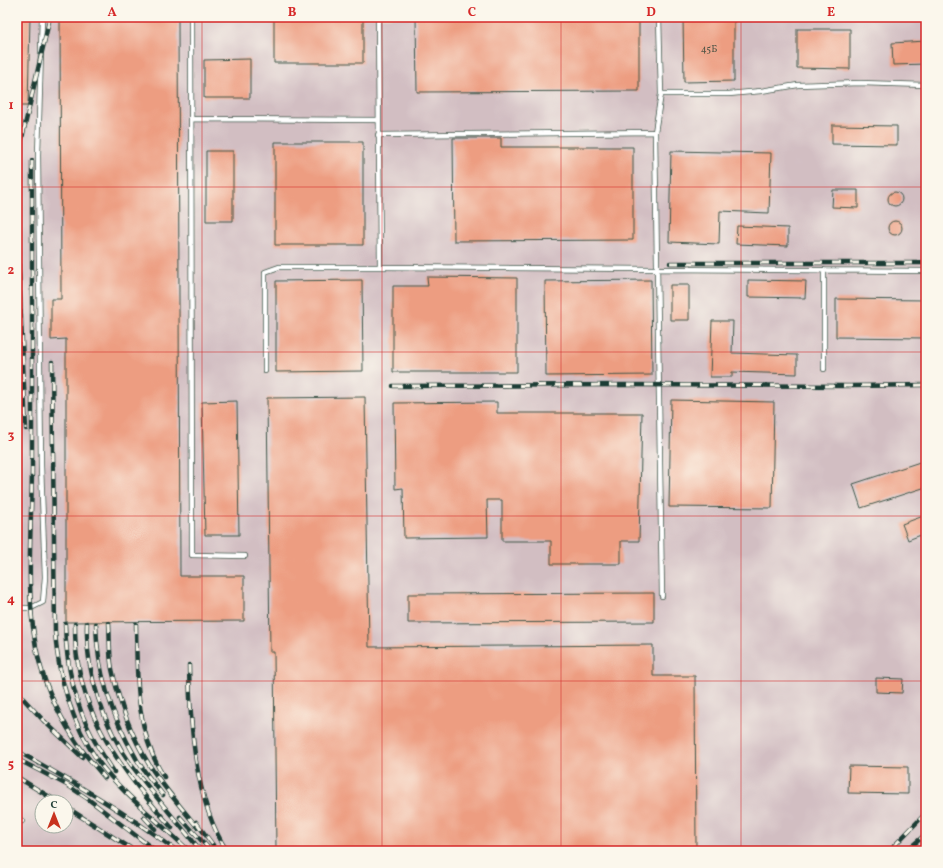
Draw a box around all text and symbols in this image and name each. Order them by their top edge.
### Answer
text: A [107,4,117,22]
text: B [288,4,297,22]
text: C [468,4,476,22]
text: D [646,4,656,22]
text: E [827,4,835,22]
house number: 45Б [701,42,717,56]
text: 1 [8,97,14,115]
text: 2 [8,262,15,280]
text: 3 [8,427,15,445]
text: 4 [7,591,15,609]
text: 5 [8,756,14,774]
north arrow [34,794,74,834]
text: С [50,798,58,813]

